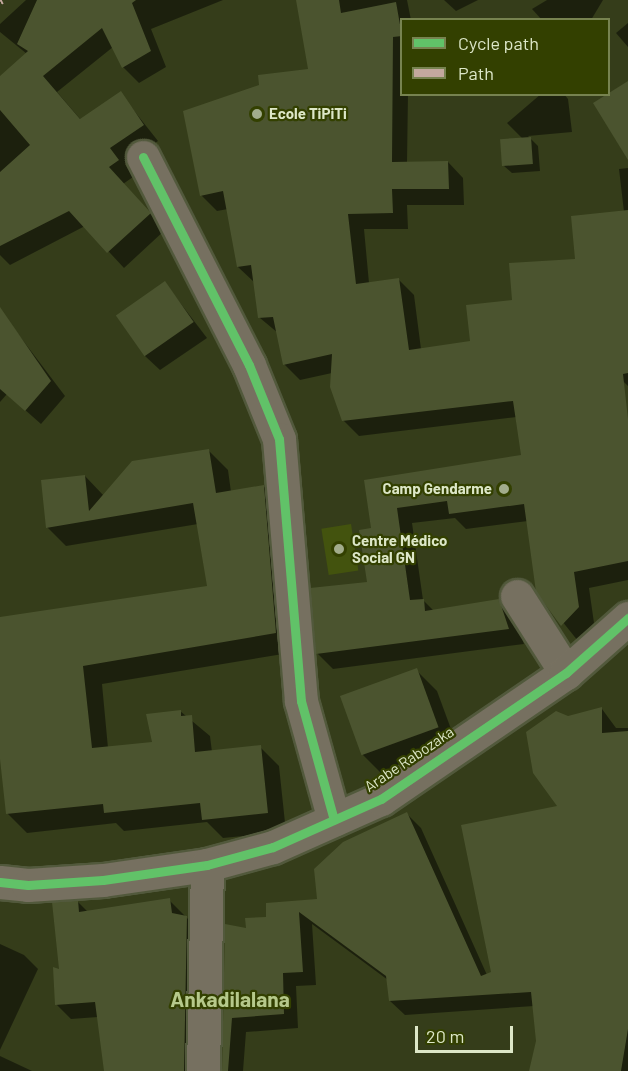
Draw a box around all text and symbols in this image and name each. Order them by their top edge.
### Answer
legend [400,18,610,96]
text: Cycle path [458,32,539,54]
text: Path [458,62,494,84]
place label: Ecole TiPiTi [269,105,347,123]
marker: Ecole TiPiTi [250,107,264,121]
place label: Camp Gendarme [383,480,492,498]
marker: Camp Gendarme [497,482,511,496]
place label: Centre Médico Social GN [352,531,447,566]
marker: Centre Médico Social GN [330,540,348,558]
street label: Arabe Rabozaka [361,723,457,795]
district label: Ankadilalana [170,986,290,1012]
scale bar [418,1014,516,1052]
text: 20 m [426,1025,464,1047]

